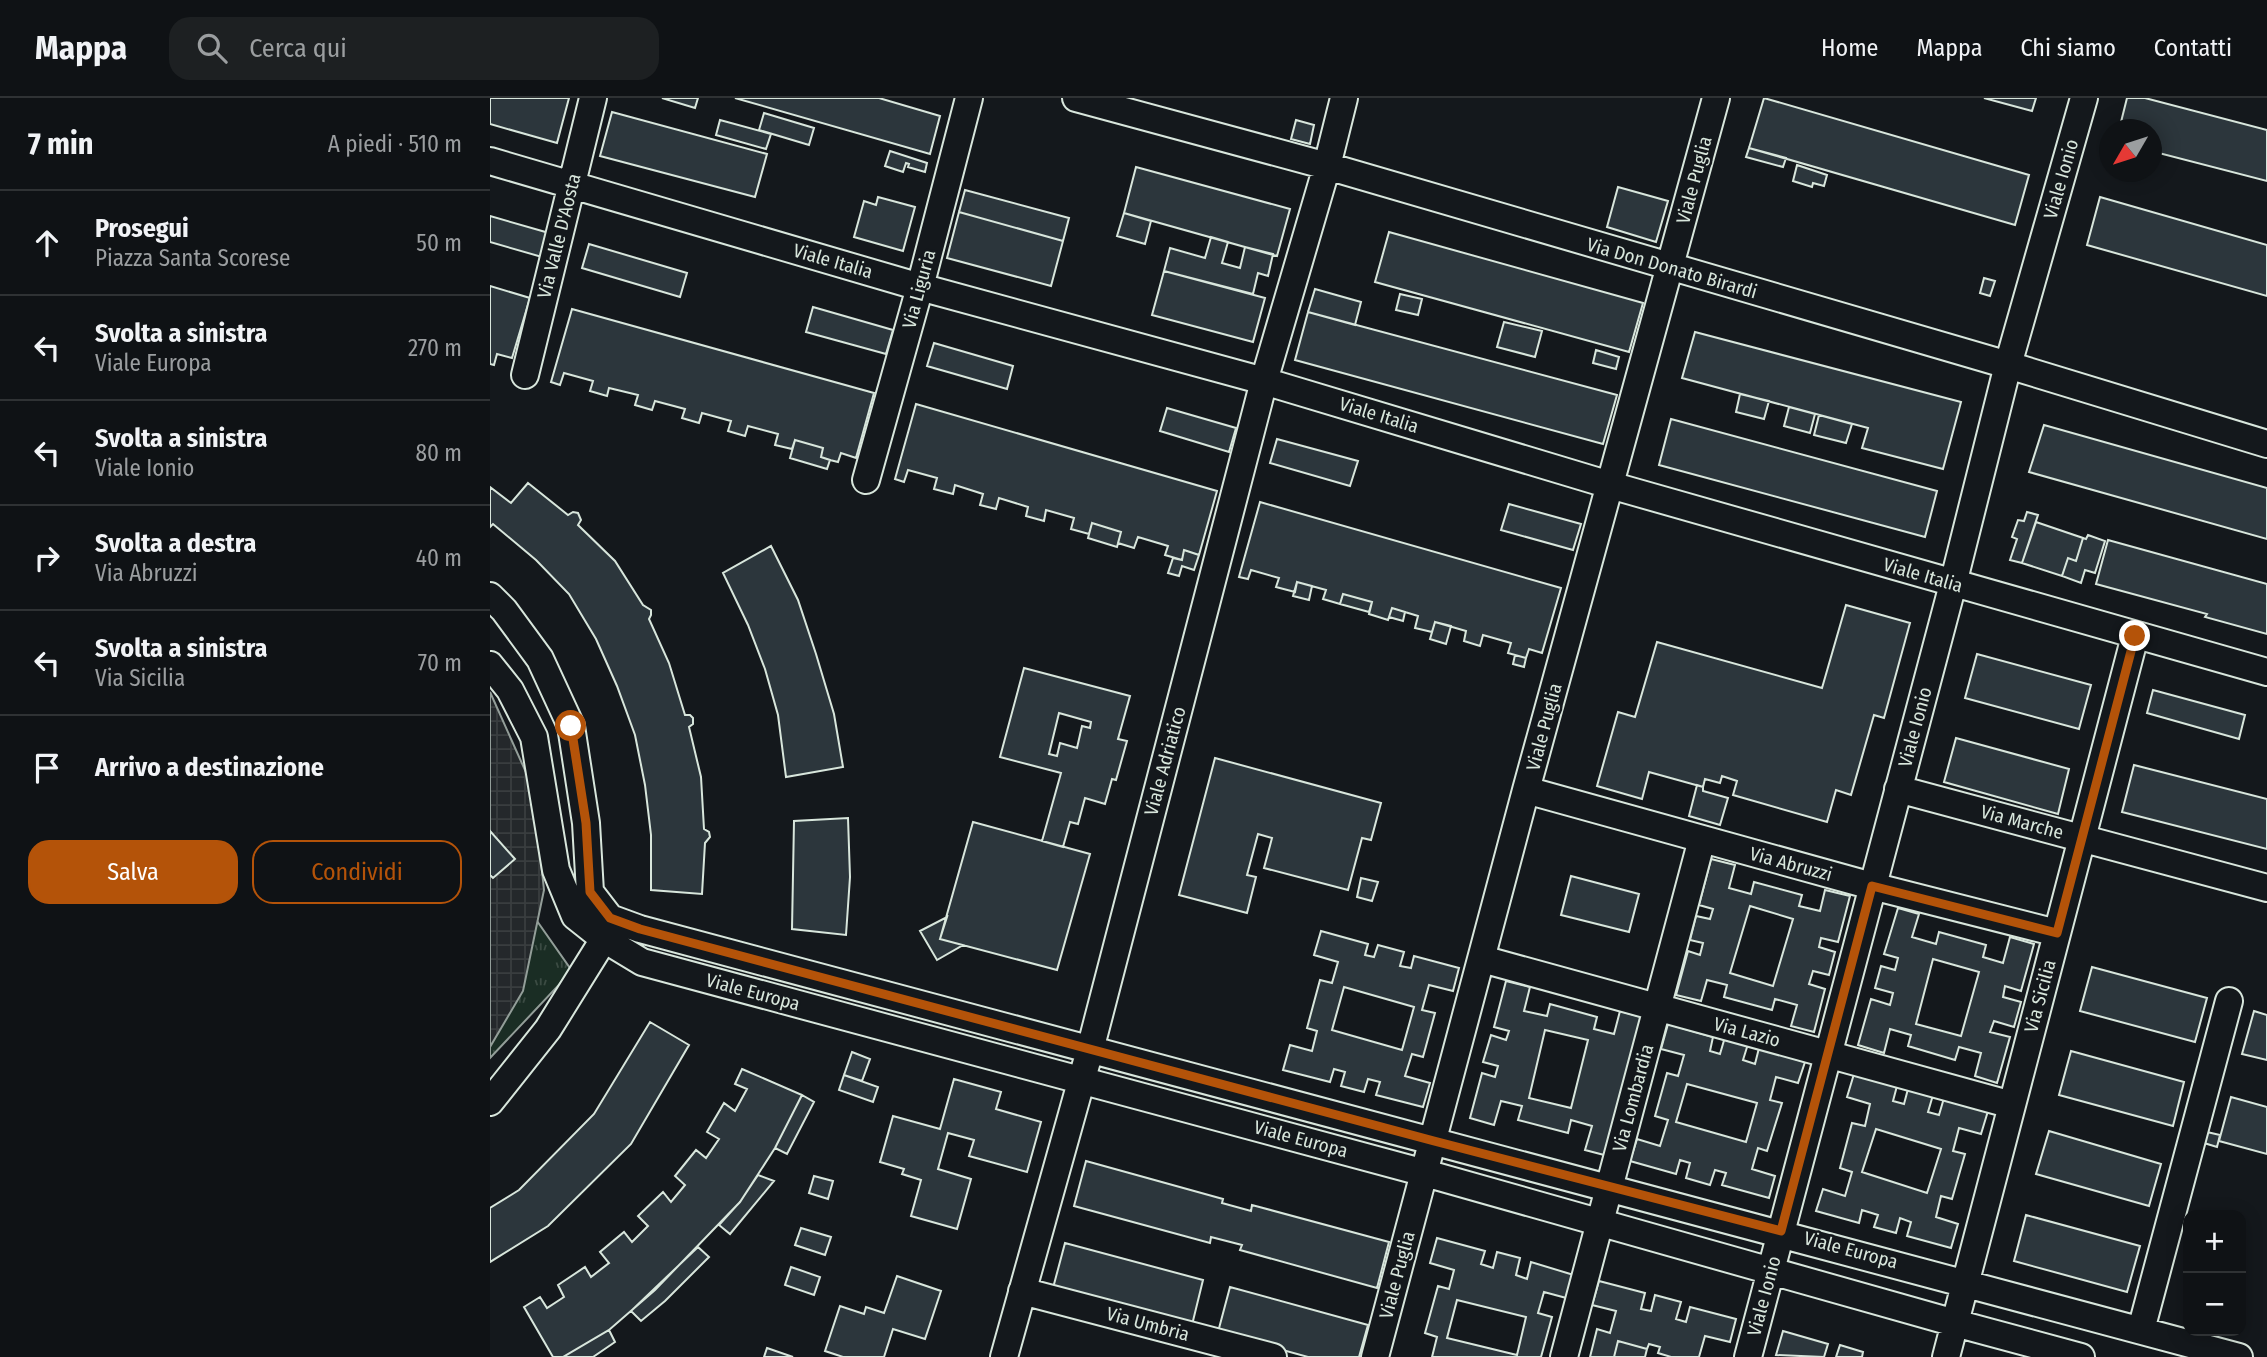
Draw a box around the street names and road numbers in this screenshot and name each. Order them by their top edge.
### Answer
street label: Viale Puglia [1671,134,1717,226]
street label: Viale Ionio [2039,136,2083,222]
street label: Via Valle D'Aosta [532,171,586,301]
street label: Via Don Donato Birardi [1584,233,1760,303]
street label: Viale Italia [791,239,875,283]
street label: Via Liguria [897,247,941,331]
street label: Viale Italia [1337,392,1421,438]
street label: Viale Italia [1881,553,1965,597]
street label: Viale Puglia [1521,681,1567,773]
street label: Viale Ionio [1893,684,1937,770]
street label: Viale Adriatico [1139,704,1191,818]
street label: Via Marche [1978,800,2066,844]
street label: Via Abruzzi [1747,842,1835,886]
street label: Via Sicilia [2019,957,2061,1035]
street label: Viale Europa [704,968,802,1016]
street label: Via Lazio [1711,1012,1783,1052]
street label: Via Lombardia [1608,1042,1658,1154]
street label: Viale Europa [1252,1115,1350,1163]
street label: Viale Europa [1802,1226,1900,1274]
street label: Viale Puglia [1374,1229,1420,1321]
street label: Viale Ionio [1742,1253,1786,1339]
street label: Via Umbria [1104,1302,1192,1346]

